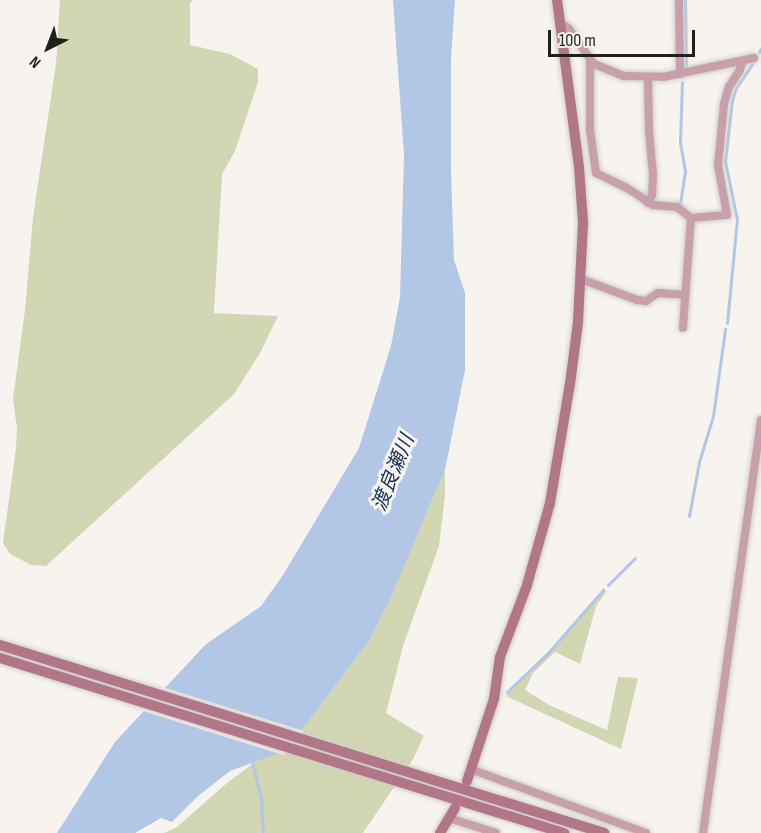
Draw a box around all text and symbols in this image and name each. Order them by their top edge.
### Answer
north arrow [18,18,78,78]
scale bar [551,18,698,56]
text: 100 m [559,30,596,51]
text: N [26,52,45,72]
water label: 渡良瀬川 [368,431,420,515]

